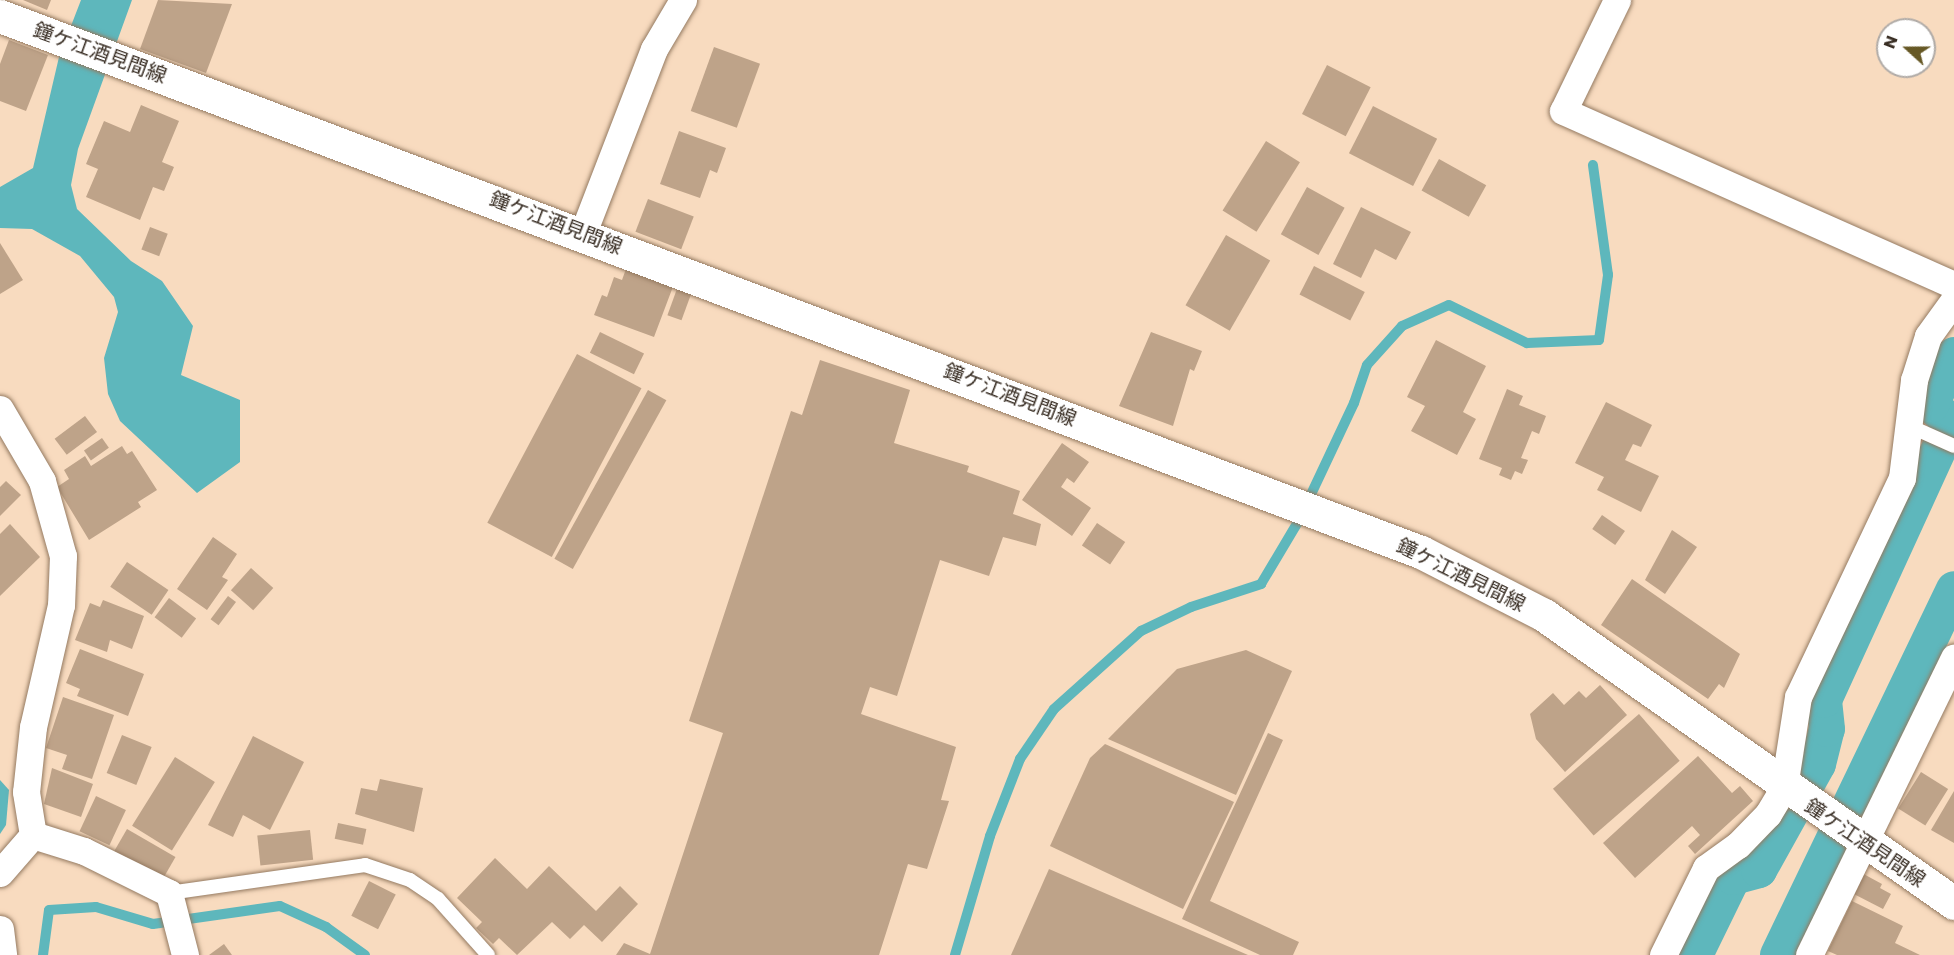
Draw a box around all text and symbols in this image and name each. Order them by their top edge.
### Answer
street label: 鐘ケ江酒見間線 [30,18,170,88]
north arrow [1876,18,1936,78]
text: N [1878,32,1903,52]
street label: 鐘ケ江酒見間線 [486,187,626,259]
street label: 鐘ケ江酒見間線 [940,359,1080,431]
street label: 鐘ケ江酒見間線 [1393,534,1529,616]
street label: 鐘ケ江酒見間線 [1800,794,1930,892]

